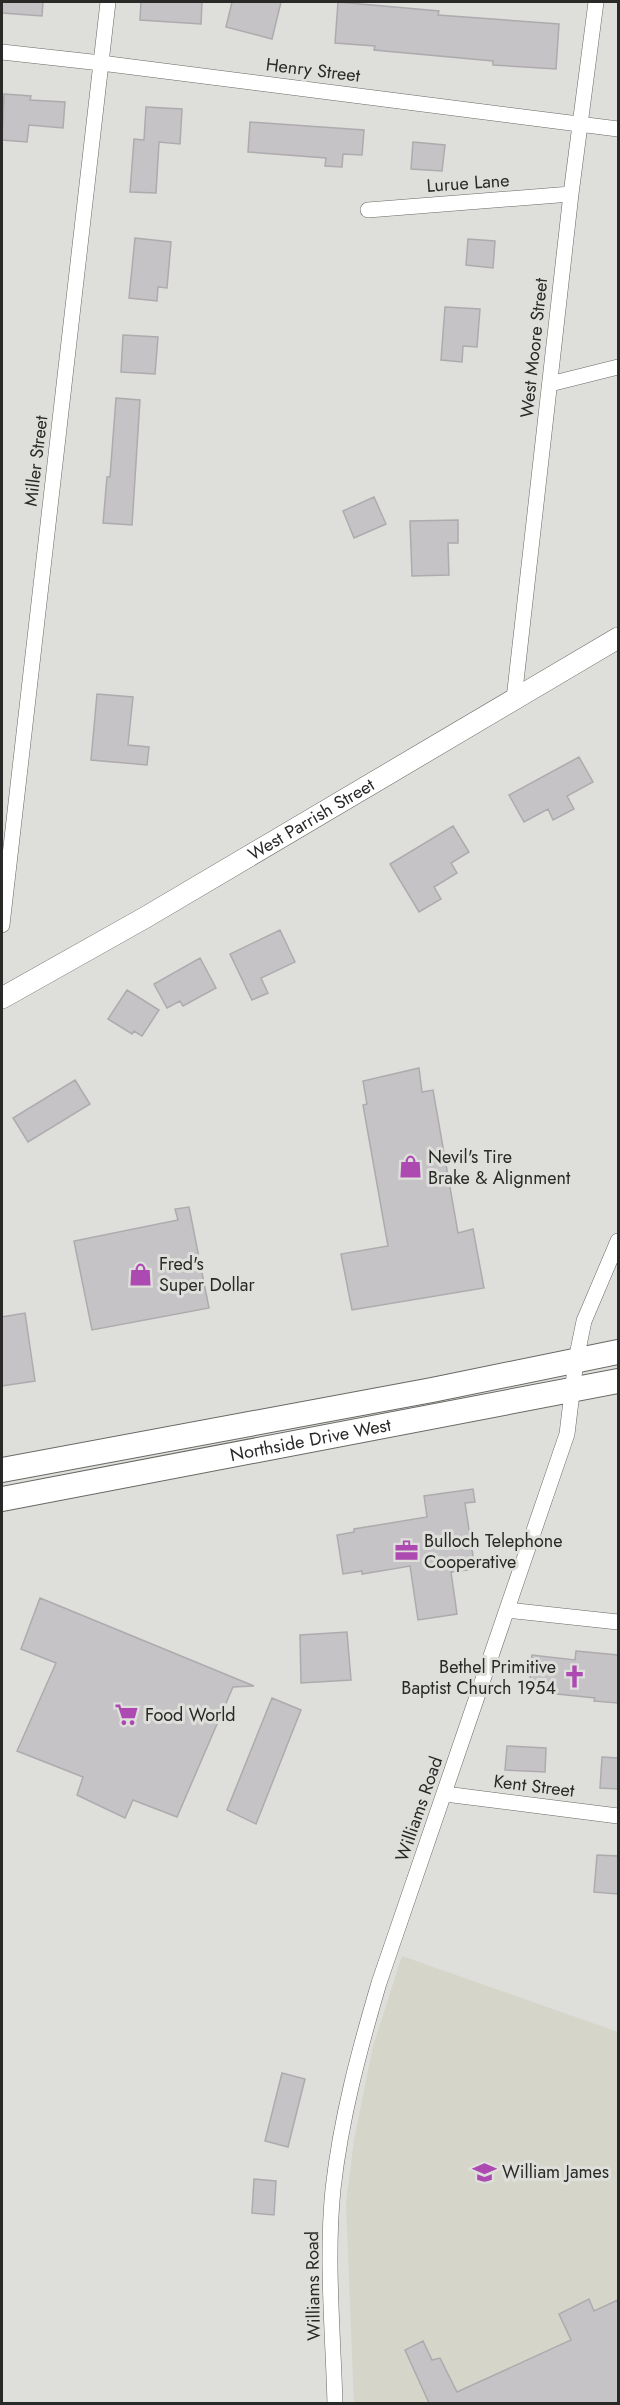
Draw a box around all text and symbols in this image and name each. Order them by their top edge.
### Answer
street label: Henry Street [264,51,362,89]
street label: Lurue Lane [426,167,510,199]
street label: West Moore Street [514,276,554,419]
street label: Miller Street [18,413,55,508]
street label: West Parrish Street [243,772,380,867]
place label: Nevil's Tire Brake & Alignment [428,1144,571,1191]
shop icon: Nevil's Tire Brake & Alignment [397,1154,423,1180]
place label: Fred's Super Dollar [159,1251,255,1298]
shop icon: Fred's Super Dollar [128,1261,154,1287]
street label: Northside Drive West [228,1412,394,1468]
place label: Bulloch Telephone Cooperative [424,1528,563,1575]
office icon: Bulloch Telephone Cooperative [393,1538,419,1564]
place label: Bethel Primitive Baptist Church 1954 [401,1654,556,1701]
church icon: Bethel Primitive Baptist Church 1954 [561,1664,587,1690]
supermarket icon: Food World [114,1702,140,1728]
place label: Food World [145,1702,236,1728]
street label: Williams Road [389,1753,449,1865]
street label: Kent Street [492,1768,576,1804]
school or university icon: William James [471,2159,497,2185]
place label: William James [502,2159,609,2185]
street label: Williams Road [299,2231,327,2341]

